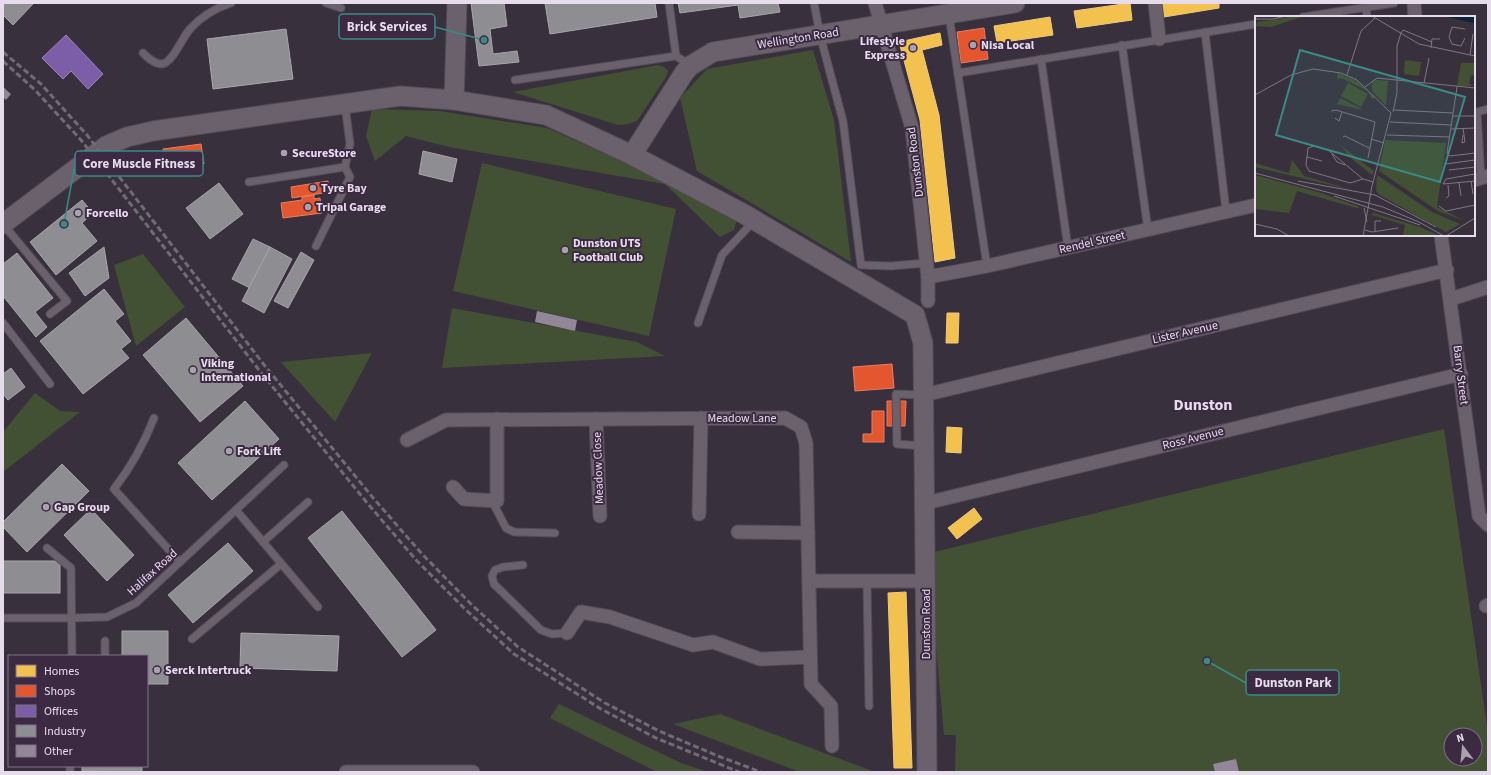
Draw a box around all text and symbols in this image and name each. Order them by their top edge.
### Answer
callout: Brick Services [339,14,435,39]
inset map [1255,16,1475,236]
text: Brick Services [347,18,427,36]
street label: Wellington Road [756,24,840,53]
place label: Lifestyle Express [860,33,905,64]
place label: Nisa Local [981,37,1035,54]
marker: Nisa Local [968,40,978,50]
marker: Lifestyle Express [908,43,918,53]
street label: Dunston Road [903,126,928,198]
place label: SecureStore [292,145,356,162]
marker: SecureStore [279,148,289,158]
callout: Core Muscle Fitness [75,151,203,176]
text: Core Muscle Fitness [83,155,195,173]
place label: Tyre Bay [321,180,367,197]
marker: Tyre Bay [308,183,318,193]
place label: Tripal Garage [316,199,386,216]
marker: Tripal Garage [303,202,313,212]
place label: Forcello [86,205,129,222]
marker: Forcello [73,208,83,218]
street label: Rendel Street [1057,227,1127,258]
place label: Dunston UTS Football Club [573,235,643,266]
marker: Dunston UTS Football Club [560,245,570,255]
street label: Lister Avenue [1151,317,1220,348]
street label: Barry Street [1448,344,1473,406]
place label: Viking International [200,355,272,386]
marker: Viking International [188,365,198,375]
district label: Dunston [1173,394,1233,416]
street label: Meadow Lane [707,410,777,427]
street label: Ross Avenue [1161,423,1226,454]
street label: Meadow Close [589,432,608,504]
place label: Fork Lift [237,443,282,460]
marker: Fork Lift [224,446,234,456]
place label: Gap Group [54,499,110,516]
marker: Gap Group [41,502,51,512]
street label: Halifax Road [123,545,181,600]
street label: Dunston Road [918,589,935,659]
legend [8,655,148,767]
place label: Serck Intertruck [165,662,252,679]
text: Homes [44,663,79,680]
marker: Serck Intertruck [152,665,162,675]
callout: Dunston Park [1246,670,1339,695]
text: Dunston Park [1254,674,1332,692]
text: Shops [44,683,75,700]
text: Offices [44,703,78,720]
text: Industry [44,723,86,740]
north arrow [1443,727,1483,767]
text: N [1455,730,1466,746]
text: Other [44,743,74,760]

